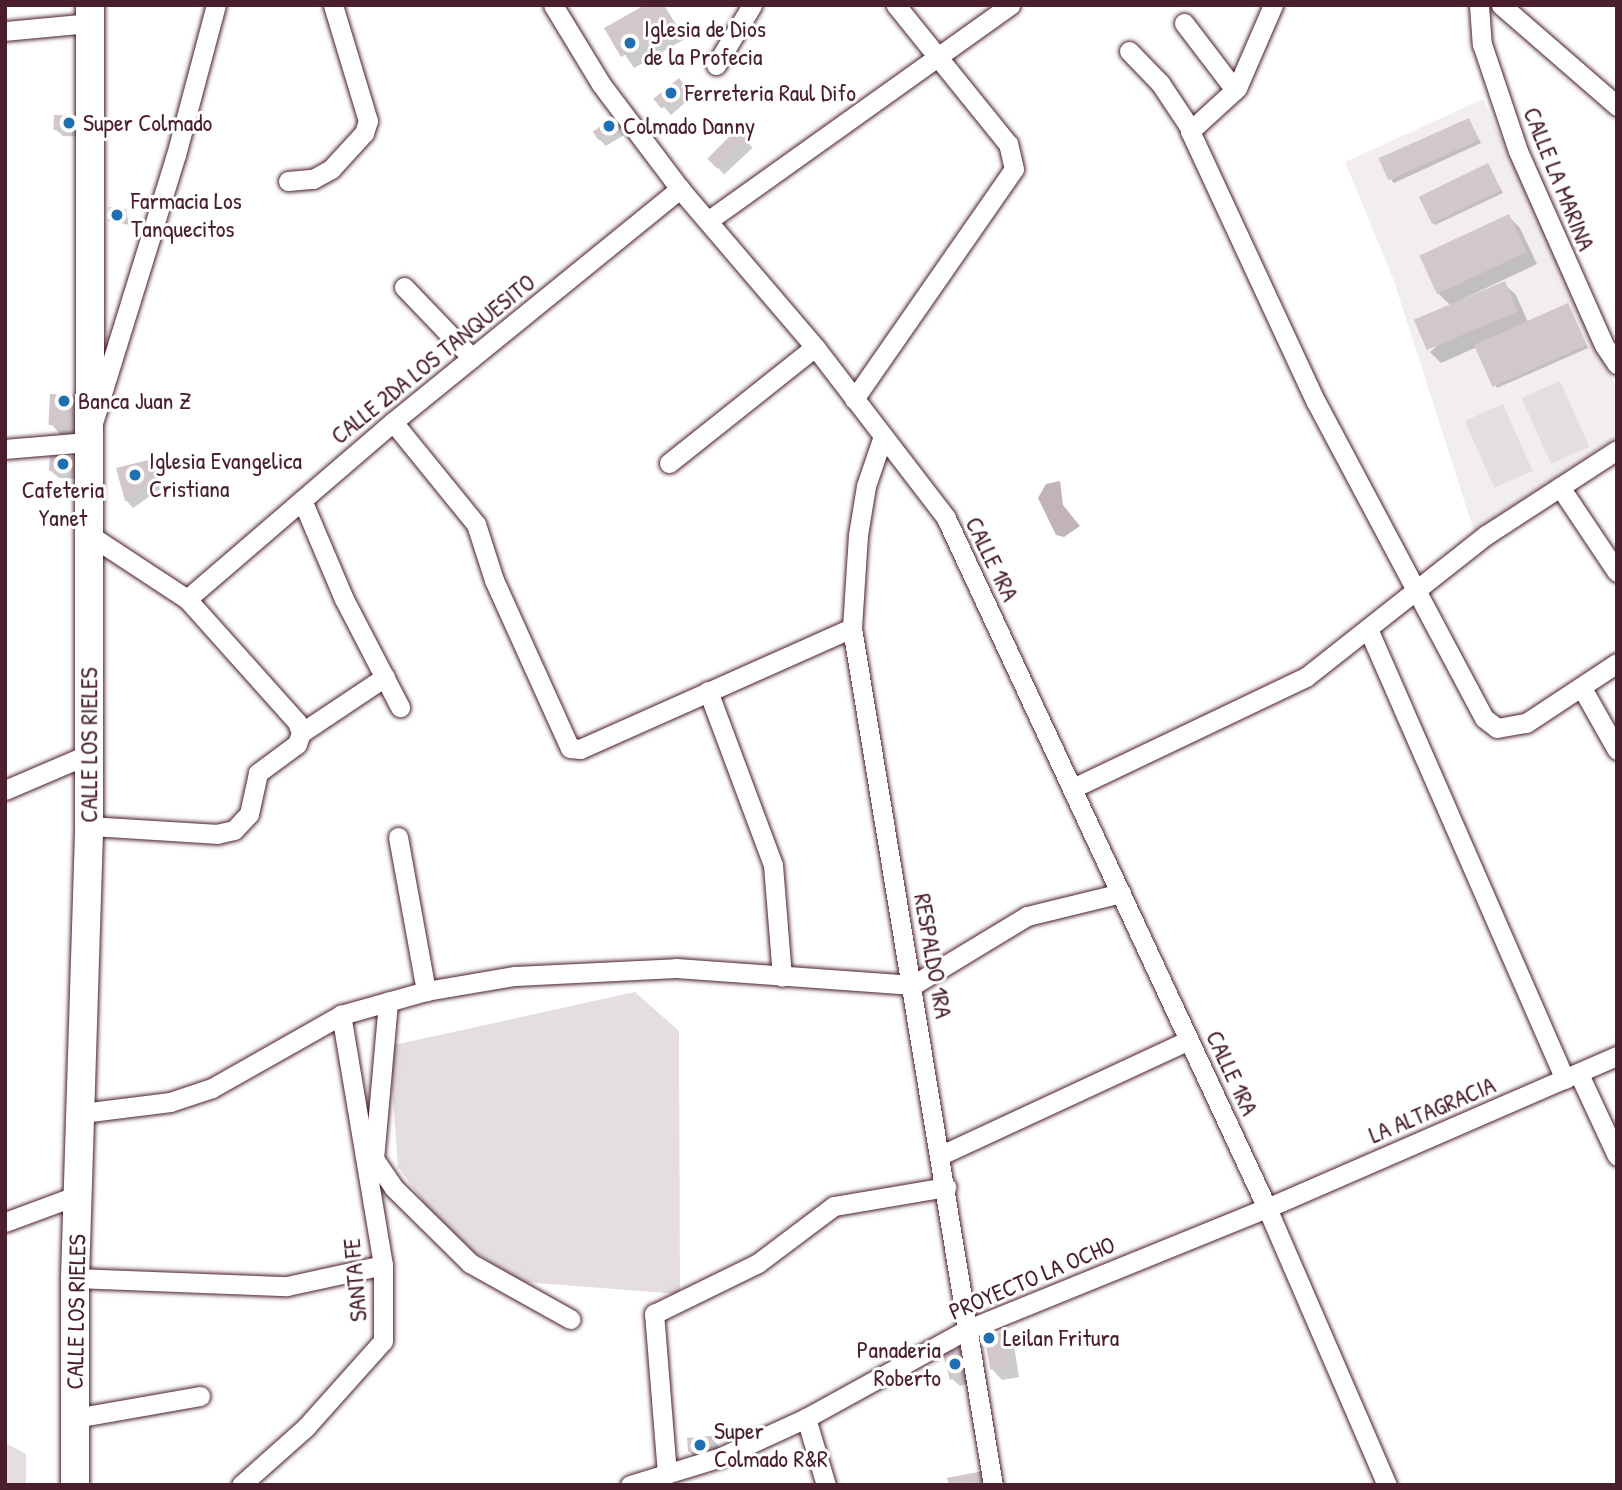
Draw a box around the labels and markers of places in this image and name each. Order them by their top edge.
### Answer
place label: Iglesia de Dios de la Profecia [644,15,766,71]
marker: Iglesia de Dios de la Profecia [622,35,638,51]
place label: Ferreteria Raul Difo [685,79,856,107]
marker: Ferreteria Raul Difo [663,85,679,101]
place label: Super Colmado [83,109,212,137]
place label: Colmado Danny [623,112,755,140]
marker: Super Colmado [61,115,77,131]
marker: Colmado Danny [601,118,617,134]
place label: Farmacia Los Tanquecitos [131,187,242,243]
marker: Farmacia Los Tanquecitos [109,207,125,223]
place label: Banca Juan Z [78,387,191,415]
marker: Banca Juan Z [56,393,72,409]
place label: Iglesia Evangelica Cristiana [149,447,302,503]
marker: Cafeteria Yanet [55,456,71,472]
marker: Iglesia Evangelica Cristiana [127,467,143,483]
place label: Cafeteria Yanet [22,476,104,532]
place label: Leilan Fritura [1003,1324,1119,1352]
marker: Leilan Fritura [981,1330,997,1346]
place label: Panaderia Roberto [857,1336,941,1392]
marker: Panaderia Roberto [947,1356,963,1372]
place label: Super Colmado R&R [714,1417,828,1473]
marker: Super Colmado R&R [692,1437,708,1453]

